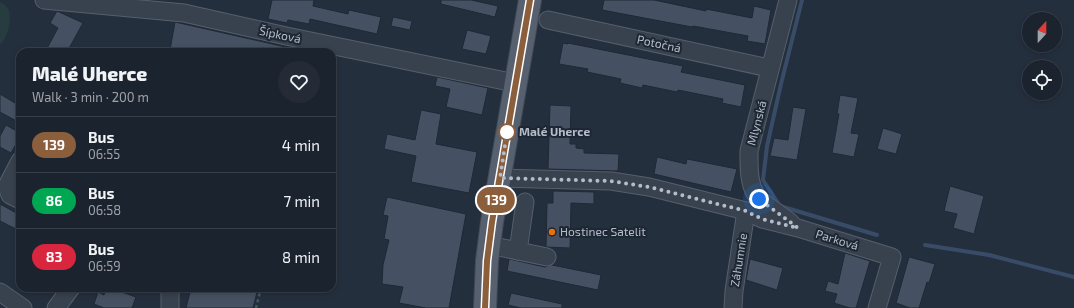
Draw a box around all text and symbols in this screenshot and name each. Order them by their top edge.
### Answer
north arrow [1022,12,1062,52]
map controls [1022,12,1062,100]
street label: Šípková [258,23,302,45]
street label: Potočná [636,32,682,55]
button: locate [1022,60,1062,100]
button: heart [278,61,320,103]
text: Malé Uherce [32,62,147,85]
text: Walk · 3 min · 200 m [32,89,149,105]
street label: Mlynská [743,99,769,147]
marker: Malé Uherce [498,123,516,141]
place label: Malé Uherce [519,124,590,138]
text: Bus [88,128,114,146]
text: 139 [43,136,65,153]
text: 4 min [282,136,320,154]
text: 06:55 [88,146,120,162]
text: Bus [88,184,114,202]
line badge: 139 [473,187,519,213]
your location [749,189,769,209]
text: 139 [485,191,507,208]
text: 86 [46,192,62,209]
text: 7 min [283,192,320,210]
text: 06:58 [88,202,121,218]
place label: Hostinec Satelit [560,224,646,238]
street label: Parková [814,226,860,252]
marker: Hostinec Satelit [547,227,557,237]
street label: Záhumnie [727,232,749,288]
text: Bus [88,240,114,258]
text: 83 [46,248,62,265]
text: 8 min [282,248,320,266]
text: 06:59 [88,258,121,274]

